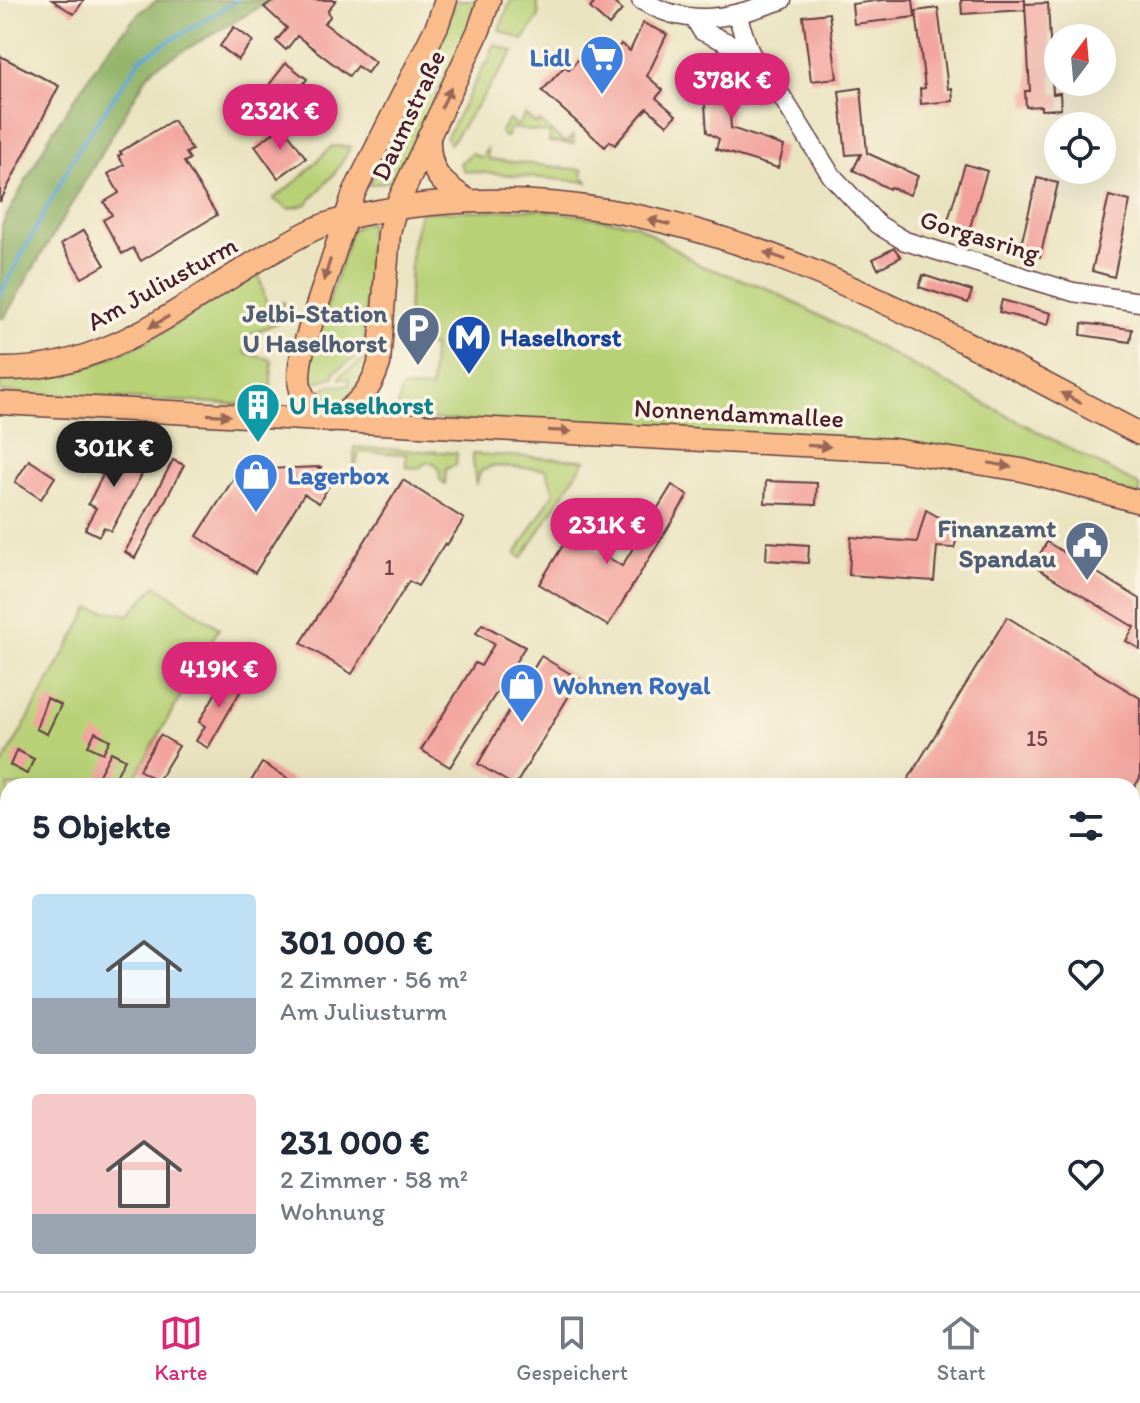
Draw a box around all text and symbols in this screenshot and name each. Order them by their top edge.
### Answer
north arrow [1044,24,1116,96]
map controls [1044,24,1116,184]
supermarket icon: Lidl [578,33,626,96]
place label: Lidl [530,41,572,73]
street label: Daumstraße [364,45,452,185]
pin: 378K € [667,53,797,121]
text: 378K € [693,63,771,95]
pin: 232K € [215,84,345,152]
one-way arrow [439,87,453,110]
text: 232K € [241,94,319,126]
button: locate [1044,112,1116,184]
street label: Gorgasring [916,203,1044,270]
one-way arrow [646,215,671,228]
street label: Am Juliusturm [81,228,243,338]
one-way arrow [763,249,787,261]
one-way arrow [321,258,333,282]
place label: Jelbi-Station U Haselhorst [242,297,387,359]
parking icon: Jelbi-Station U Haselhorst [394,304,442,367]
metro station icon: Haselhorst [445,313,493,376]
one-way arrow [148,315,170,329]
place label: Haselhorst [500,321,622,353]
building icon: U Haselhorst [234,381,282,444]
place label: U Haselhorst [289,389,434,421]
street label: Nonnendammallee [633,392,845,434]
one-way arrow [1059,392,1082,405]
one-way arrow [207,409,232,422]
pin: 301K € [49,421,179,489]
one-way arrow [547,425,573,438]
text: 301K € [74,431,154,463]
one-way arrow [807,439,832,452]
shop icon: Lagerbox [232,451,280,514]
place label: Lagerbox [287,459,390,491]
one-way arrow [987,460,1012,472]
pin: 231K € [542,498,672,566]
text: 231K € [568,508,646,540]
place label: Finanzamt Spandau [938,512,1057,574]
public building icon: Finanzamt Spandau [1063,519,1111,582]
house number: 1 [384,554,394,581]
pin: 419K € [154,642,284,710]
text: 419K € [180,652,258,684]
shop icon: Wohnen Royal [498,661,546,724]
place label: Wohnen Royal [553,669,711,701]
house number: 15 [1026,725,1048,752]
icon: filters [1064,804,1108,848]
text: 5 Objekte [32,806,171,847]
text: 301 000 € [280,922,433,963]
icon: home [96,926,192,1022]
icon: heart [1064,952,1108,996]
text: 2 Zimmer · 56 m² [280,963,468,995]
text: Am Juliusturm [280,995,447,1027]
text: 231 000 € [280,1122,430,1163]
icon: home [96,1126,192,1222]
icon: heart [1064,1152,1108,1196]
text: 2 Zimmer · 58 m² [280,1163,468,1195]
text: Wohnung [280,1195,385,1227]
tab: Karte [154,1311,207,1386]
tab: Gespeichert [516,1311,628,1386]
tab: Start [937,1311,986,1386]

